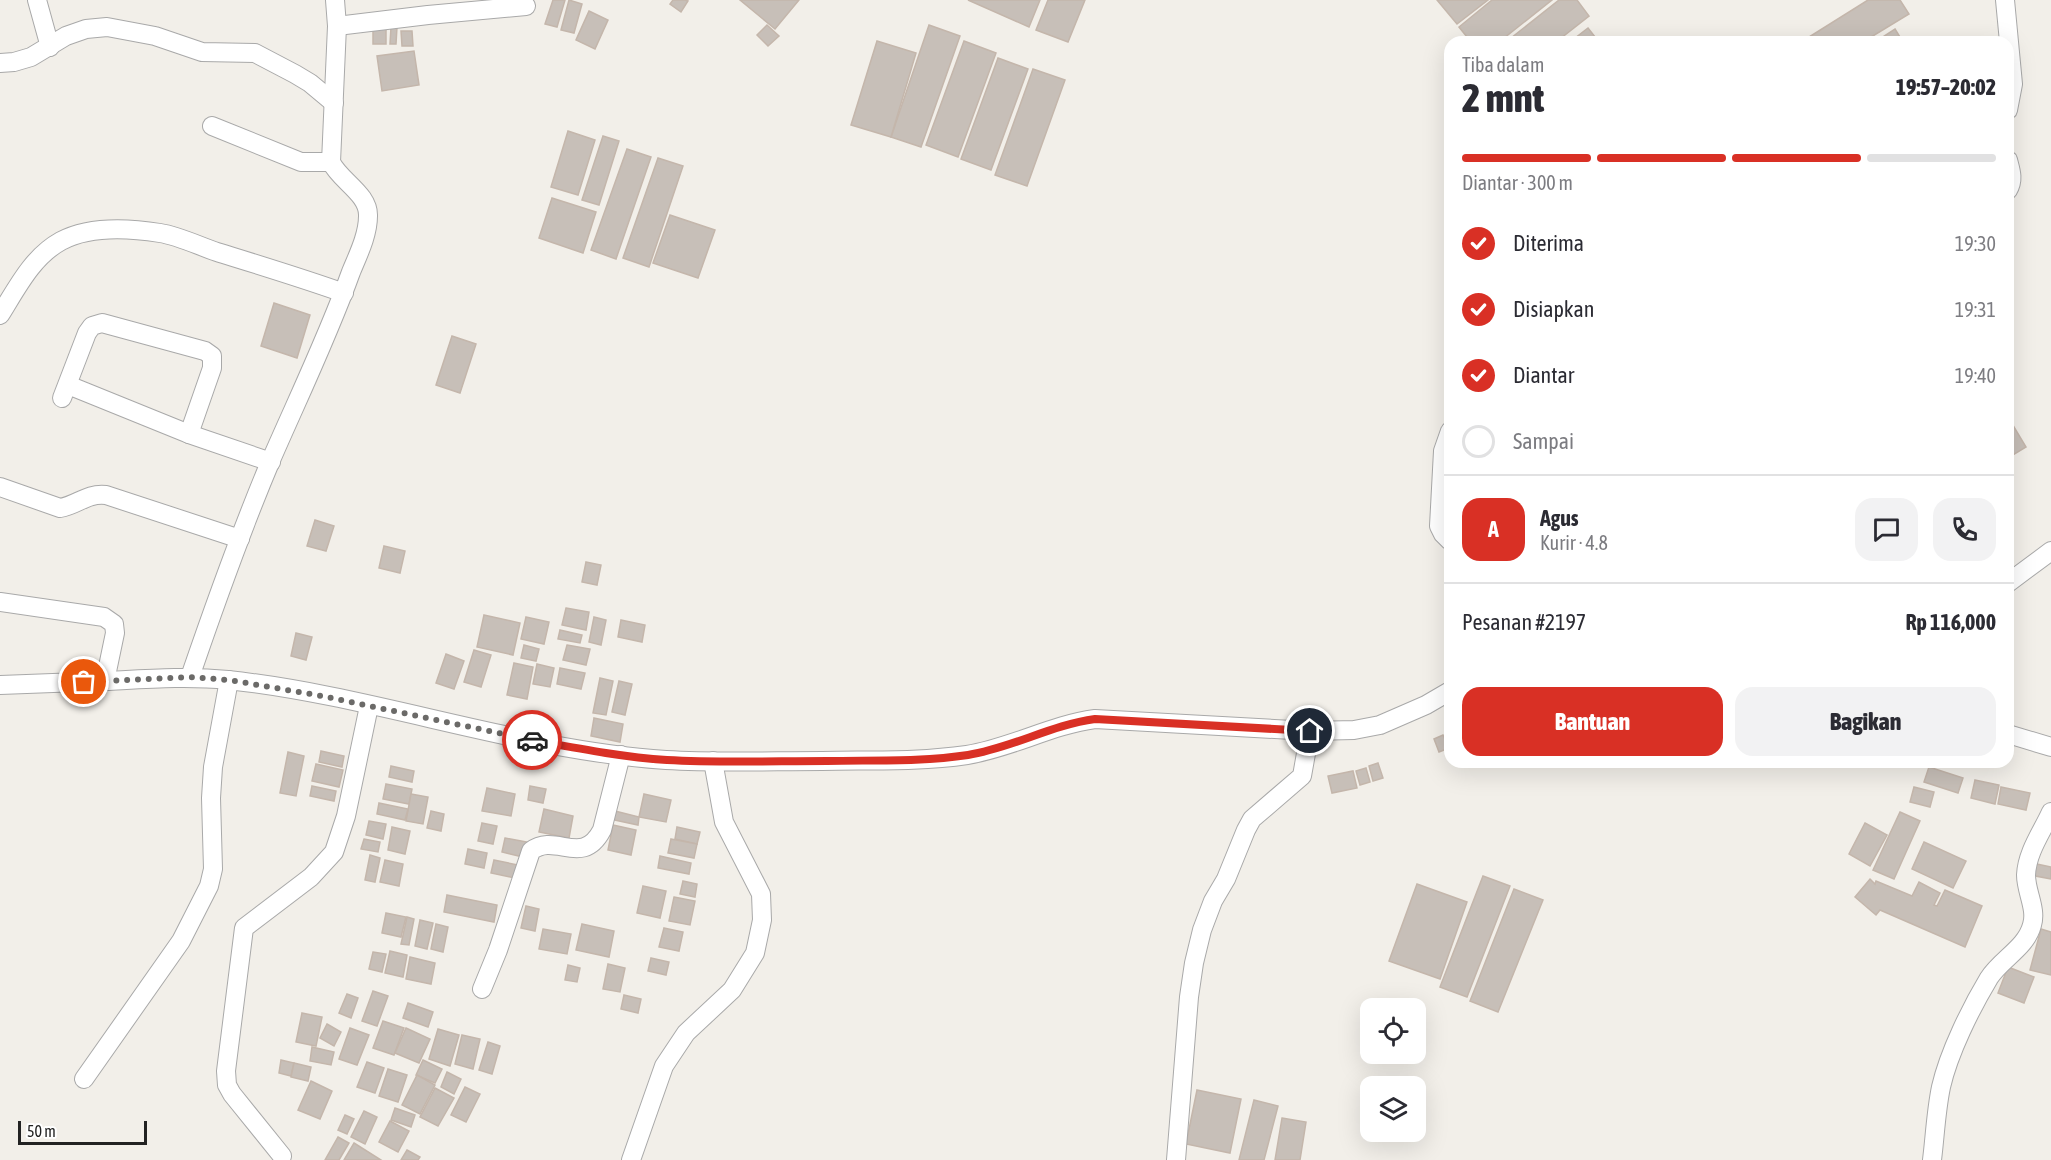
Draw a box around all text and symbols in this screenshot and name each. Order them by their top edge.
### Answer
text: Tiba dalam [1462,53,1544,76]
text: 19:57–20:02 [1896,74,1996,100]
text: 2 mnt [1462,76,1544,120]
text: Diantar · 300 m [1462,171,1573,194]
icon: check [1462,227,1495,260]
text: Diterima [1513,230,1584,256]
text: 19:30 [1955,232,1996,255]
icon: check [1462,293,1495,326]
text: Disiapkan [1513,296,1594,322]
text: 19:31 [1955,298,1996,321]
icon: check [1462,359,1495,392]
text: Diantar [1513,362,1574,388]
text: 19:40 [1955,364,1996,387]
text: Sampai [1513,428,1574,454]
button: chat [1855,498,1918,561]
button: phone [1933,498,1996,561]
text: Agus [1540,505,1579,531]
text: A [1488,516,1499,542]
text: Kurir · 4.8 [1540,531,1608,554]
text: Pesanan #2197 [1462,609,1586,635]
text: Rp 116,000 [1906,609,1996,635]
pin [58,656,109,707]
icon: bag [67,665,100,698]
button: Bantuan [1462,687,1723,756]
button: Bagikan [1735,687,1996,756]
pin [1284,705,1335,756]
courier [502,710,562,770]
icon: home [1293,714,1326,747]
icon: car [516,724,549,757]
map controls [1360,998,1426,1142]
button: locate [1360,998,1426,1064]
button: layers [1360,1076,1426,1142]
scale bar [18,1118,147,1146]
text: 50 m [27,1122,56,1140]

